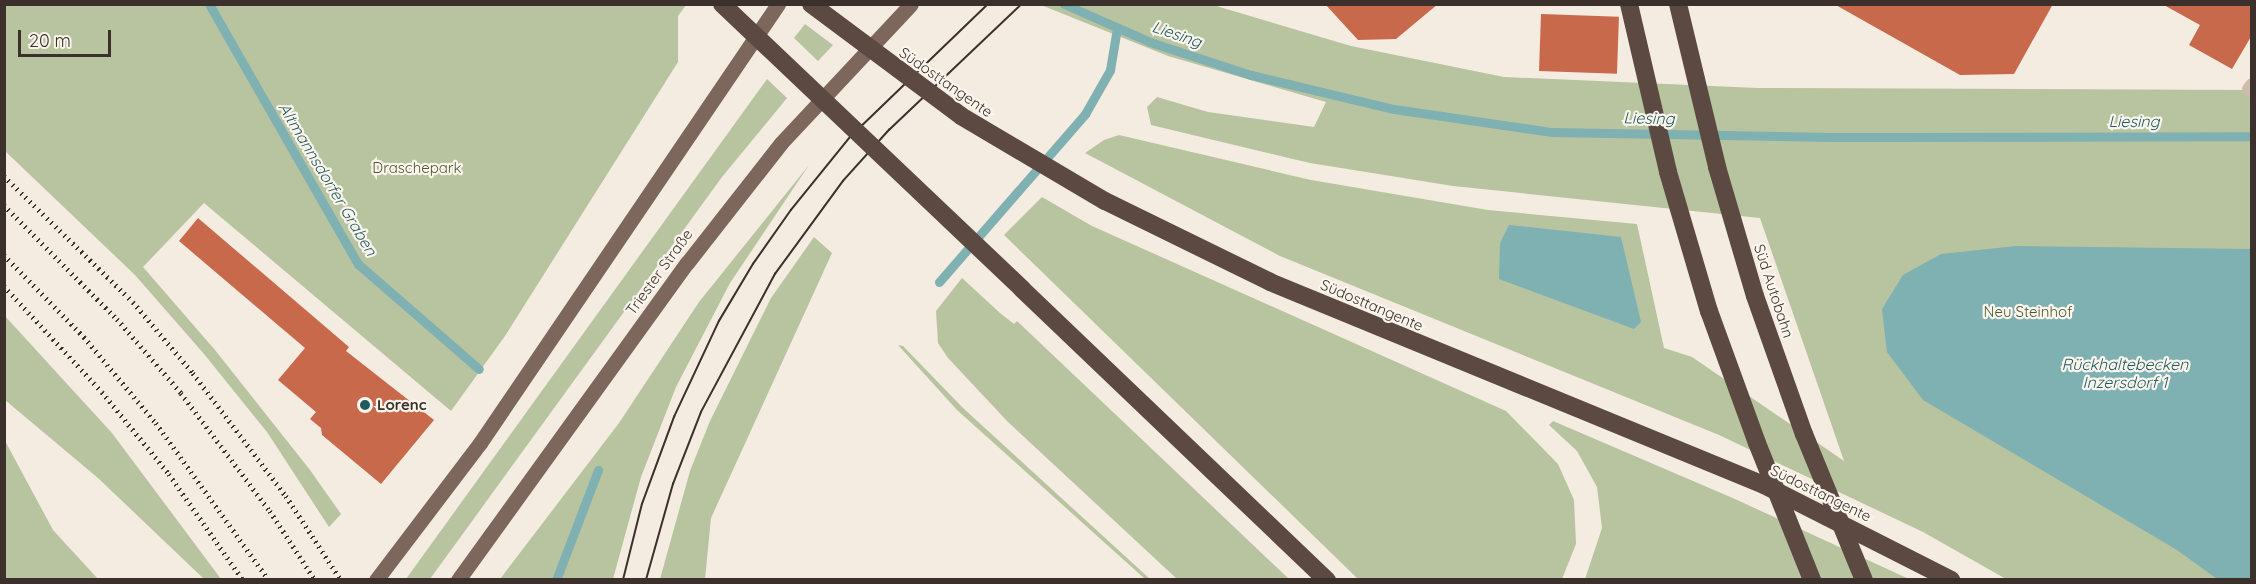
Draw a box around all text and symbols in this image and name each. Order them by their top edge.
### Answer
water label: Liesing [1150,17,1204,51]
scale bar [21,18,114,56]
text: 20 m [29,29,71,52]
street label: Südosttangente [896,43,996,121]
water label: Altmannsdorfer Graben [275,99,381,259]
water label: Liesing [1623,108,1675,128]
water label: Liesing [2108,111,2160,131]
park label: Draschepark [372,159,462,177]
street label: Triester Straße [622,226,696,318]
street label: Süd Autobahn [1750,242,1798,340]
street label: Südosttangente [1318,275,1426,335]
park label: Neu Steinhof [1984,303,2072,321]
water label: Rückhaltebecken Inzersdorf 1 [2062,354,2188,392]
place label: Lorenc [377,396,427,414]
marker: Lorenc [358,398,372,412]
street label: Südosttangente [1768,461,1874,525]

